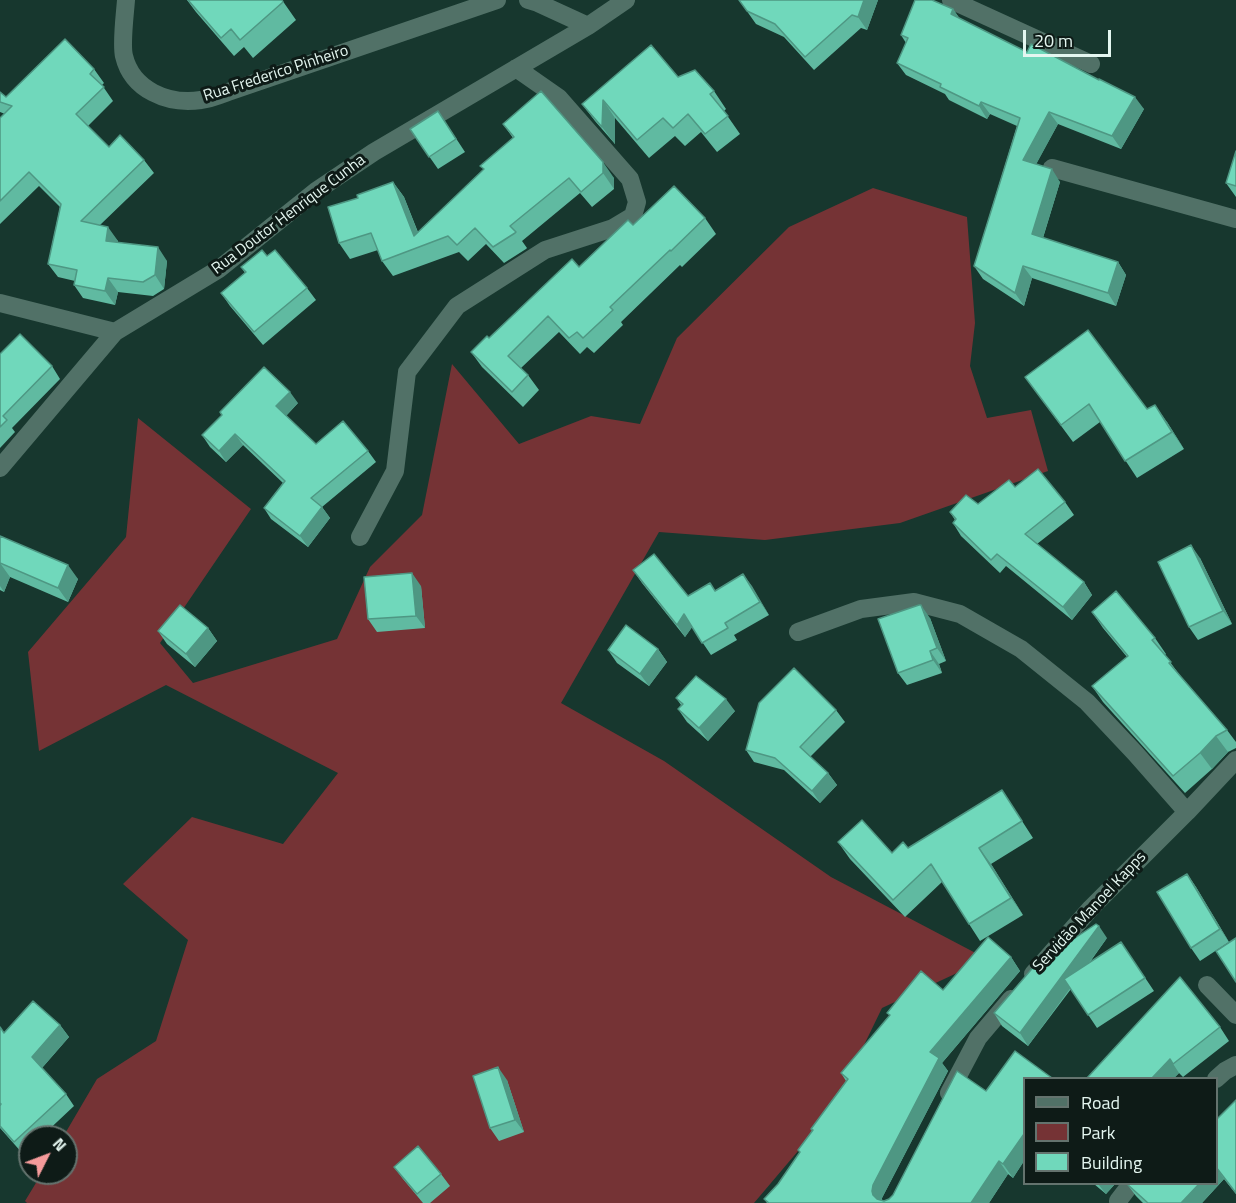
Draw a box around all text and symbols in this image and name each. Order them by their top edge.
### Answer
scale bar [1026,18,1114,56]
text: 20 m [1034,27,1073,54]
street label: Rua Frederico Pinheiro [201,41,351,107]
street label: Rua Doutor Henrique Cunha [208,151,370,279]
street label: Servidão Manoel Kapps [1029,848,1151,976]
legend [1023,1077,1218,1185]
text: Road [1081,1089,1120,1116]
text: Park [1081,1119,1115,1146]
north arrow [18,1125,78,1185]
text: N [47,1132,73,1156]
text: Building [1081,1149,1142,1176]

